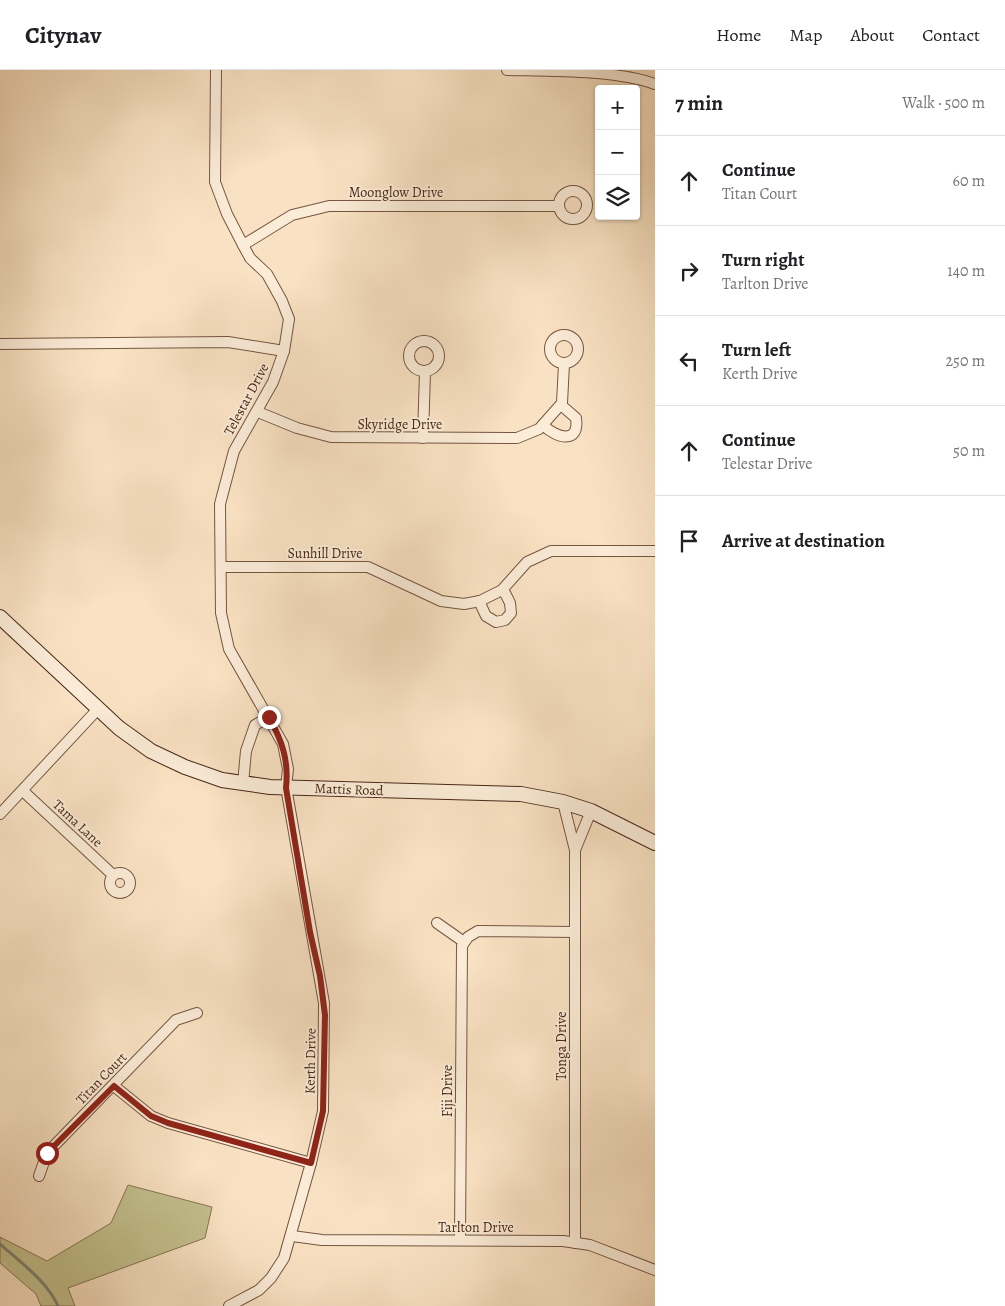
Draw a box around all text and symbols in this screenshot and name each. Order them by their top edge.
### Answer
text: Citynav [25,19,101,51]
text: Home [716,23,761,47]
text: Map [789,23,822,47]
text: About [850,23,894,47]
text: Contact [922,23,980,47]
map controls [595,85,640,220]
button: + [595,85,640,130]
text: 7 min [675,89,723,117]
text: Walk · 500 m [902,92,985,114]
button: − [595,130,640,175]
text: Continue [722,157,796,183]
icon: ahead [675,167,703,195]
text: 60 m [953,170,985,192]
button: layers [595,175,640,220]
street label: Moonglow Drive [349,183,443,202]
text: Titan Court [722,183,797,205]
text: Turn right [722,247,804,273]
icon: right [675,257,703,285]
text: 140 m [947,260,985,282]
text: Tarlton Drive [722,273,809,295]
text: Turn left [722,337,791,363]
icon: left [675,347,703,375]
text: 250 m [946,350,985,372]
street label: Telestar Drive [219,360,273,439]
text: Kerth Drive [722,363,798,385]
street label: Skyridge Drive [358,415,442,434]
text: Continue [722,427,796,453]
icon: ahead [675,437,703,465]
text: 50 m [953,440,985,462]
text: Telestar Drive [722,453,812,475]
icon: arrive [675,527,703,555]
text: Arrive at destination [722,528,885,554]
street label: Sunhill Drive [287,544,363,563]
route end [258,706,281,729]
street label: Mattis Road [314,779,384,800]
street label: Tama Lane [49,795,107,851]
street label: Tonga Drive [552,1011,571,1081]
street label: Kerth Drive [300,1028,321,1094]
street label: Titan Court [72,1048,131,1109]
street label: Fiji Drive [438,1065,457,1117]
route start [36,1142,59,1165]
street label: Tarlton Drive [438,1218,514,1237]

